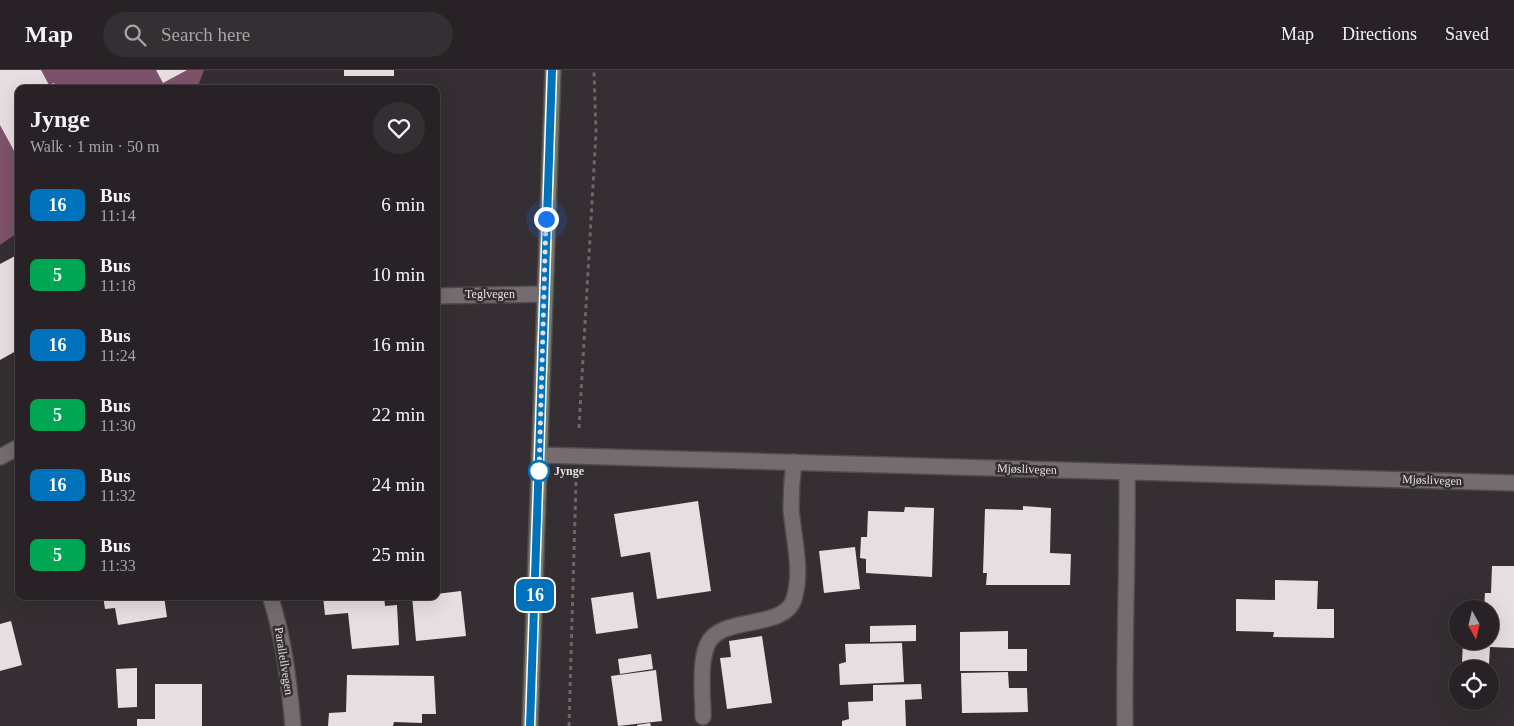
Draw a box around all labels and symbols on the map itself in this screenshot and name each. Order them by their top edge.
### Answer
your location [534,207,559,232]
street label: Teglvegen [465,287,515,301]
marker: Jynge [528,460,550,482]
street label: Mjøslivegen [997,461,1057,477]
place label: Jynge [554,464,585,478]
street label: Mjøslivegen [1402,472,1462,488]
line badge: 16 [512,579,558,611]
north arrow [1449,600,1499,650]
street label: Parallellvegen [272,626,296,696]

